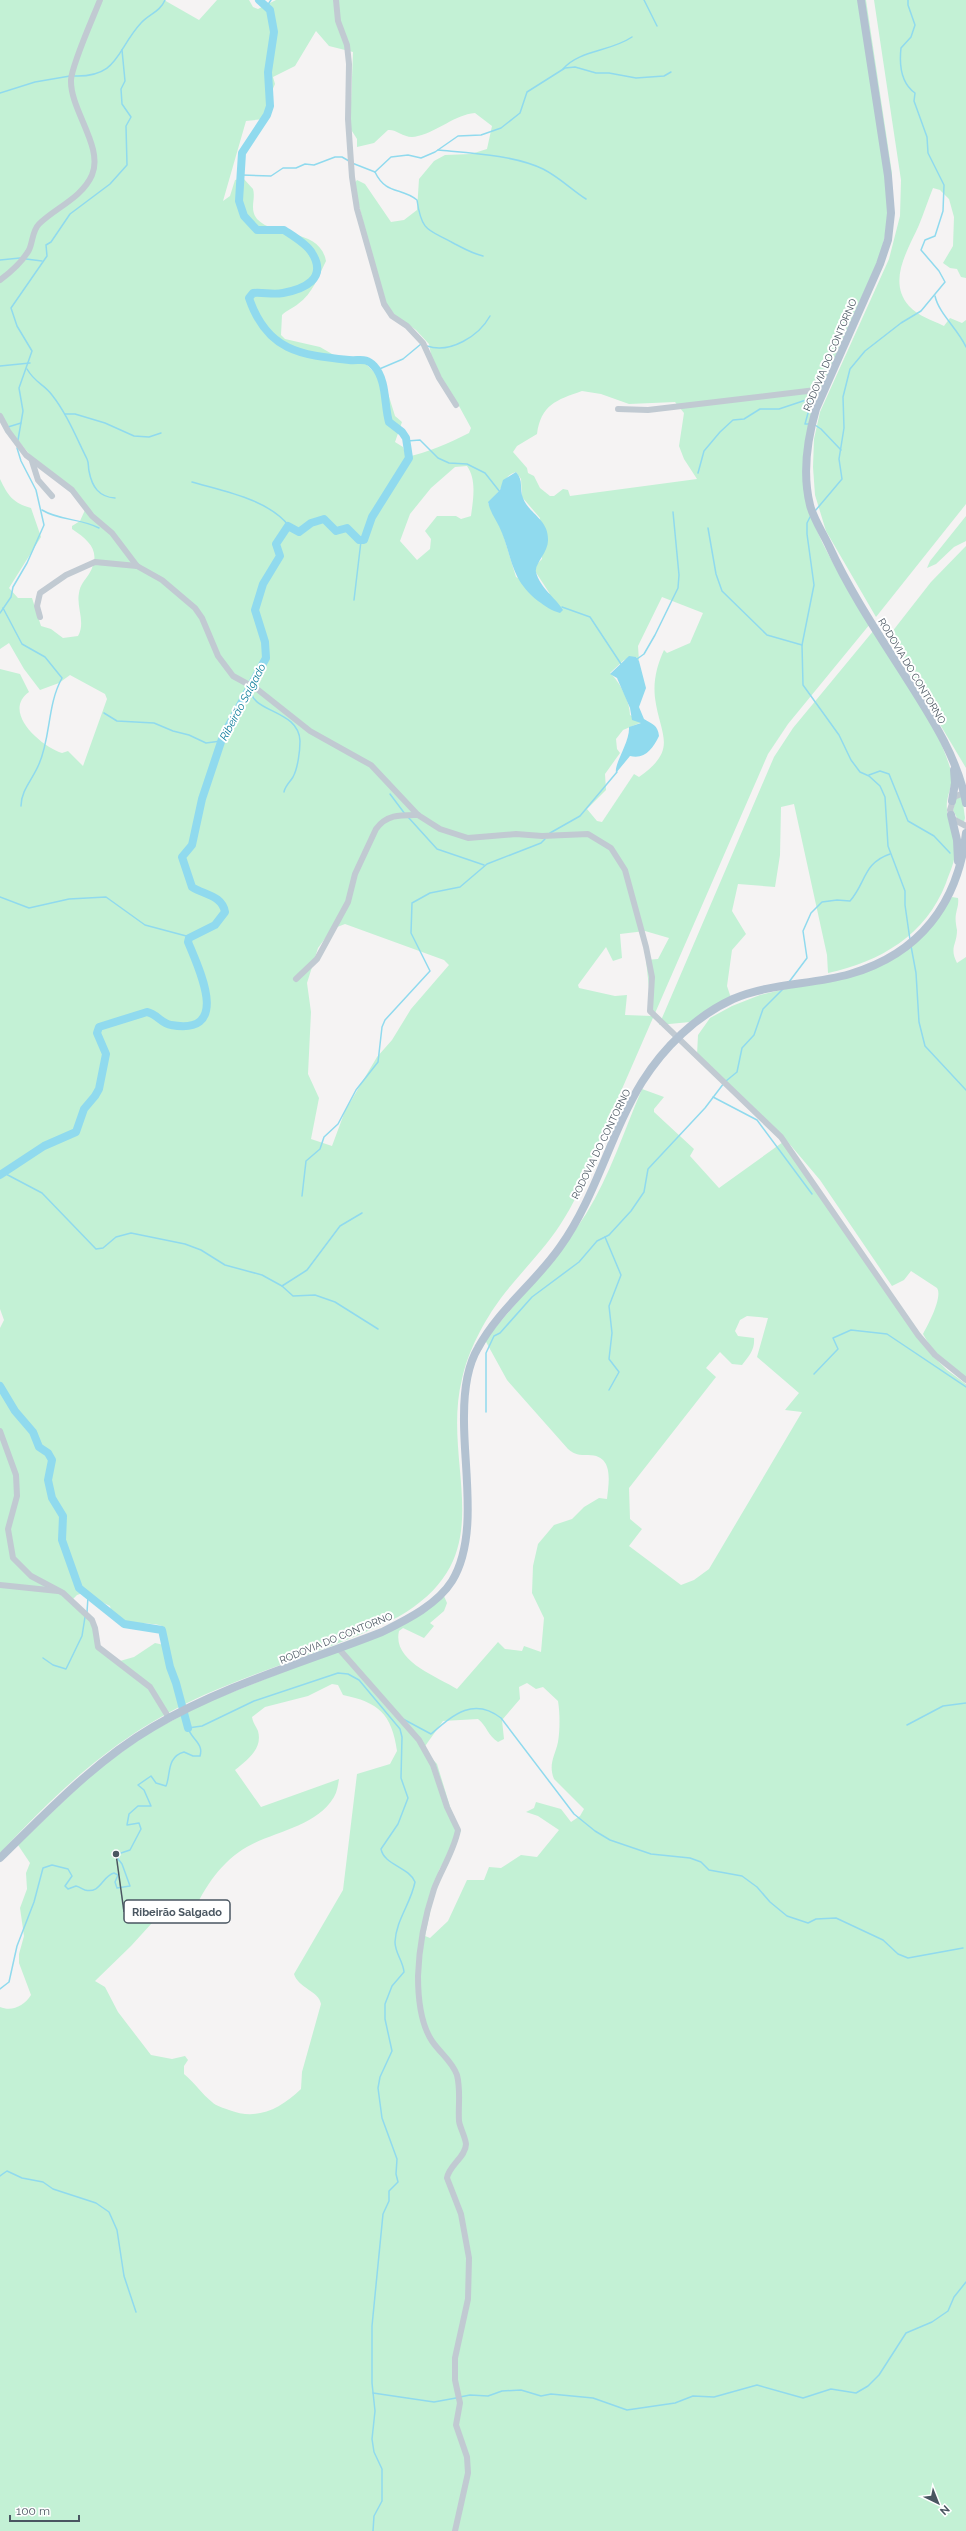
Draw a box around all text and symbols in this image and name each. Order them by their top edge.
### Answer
street label: RODOVIA DO CONTORNO [801,297,859,413]
street label: RODOVIA DO CONTORNO [876,616,948,726]
water label: Ribeirão Salgado [217,661,269,743]
street label: RODOVIA DO CONTORNO [570,1087,633,1201]
street label: RODOVIA DO CONTORNO [278,1610,395,1666]
callout: Ribeirão Salgado [124,1900,230,1923]
text: Ribeirão Salgado [132,1906,222,1919]
north arrow [918,2483,958,2523]
scale bar [10,2497,79,2523]
text: N [937,2502,952,2518]
text: 100 m [16,2504,50,2518]

